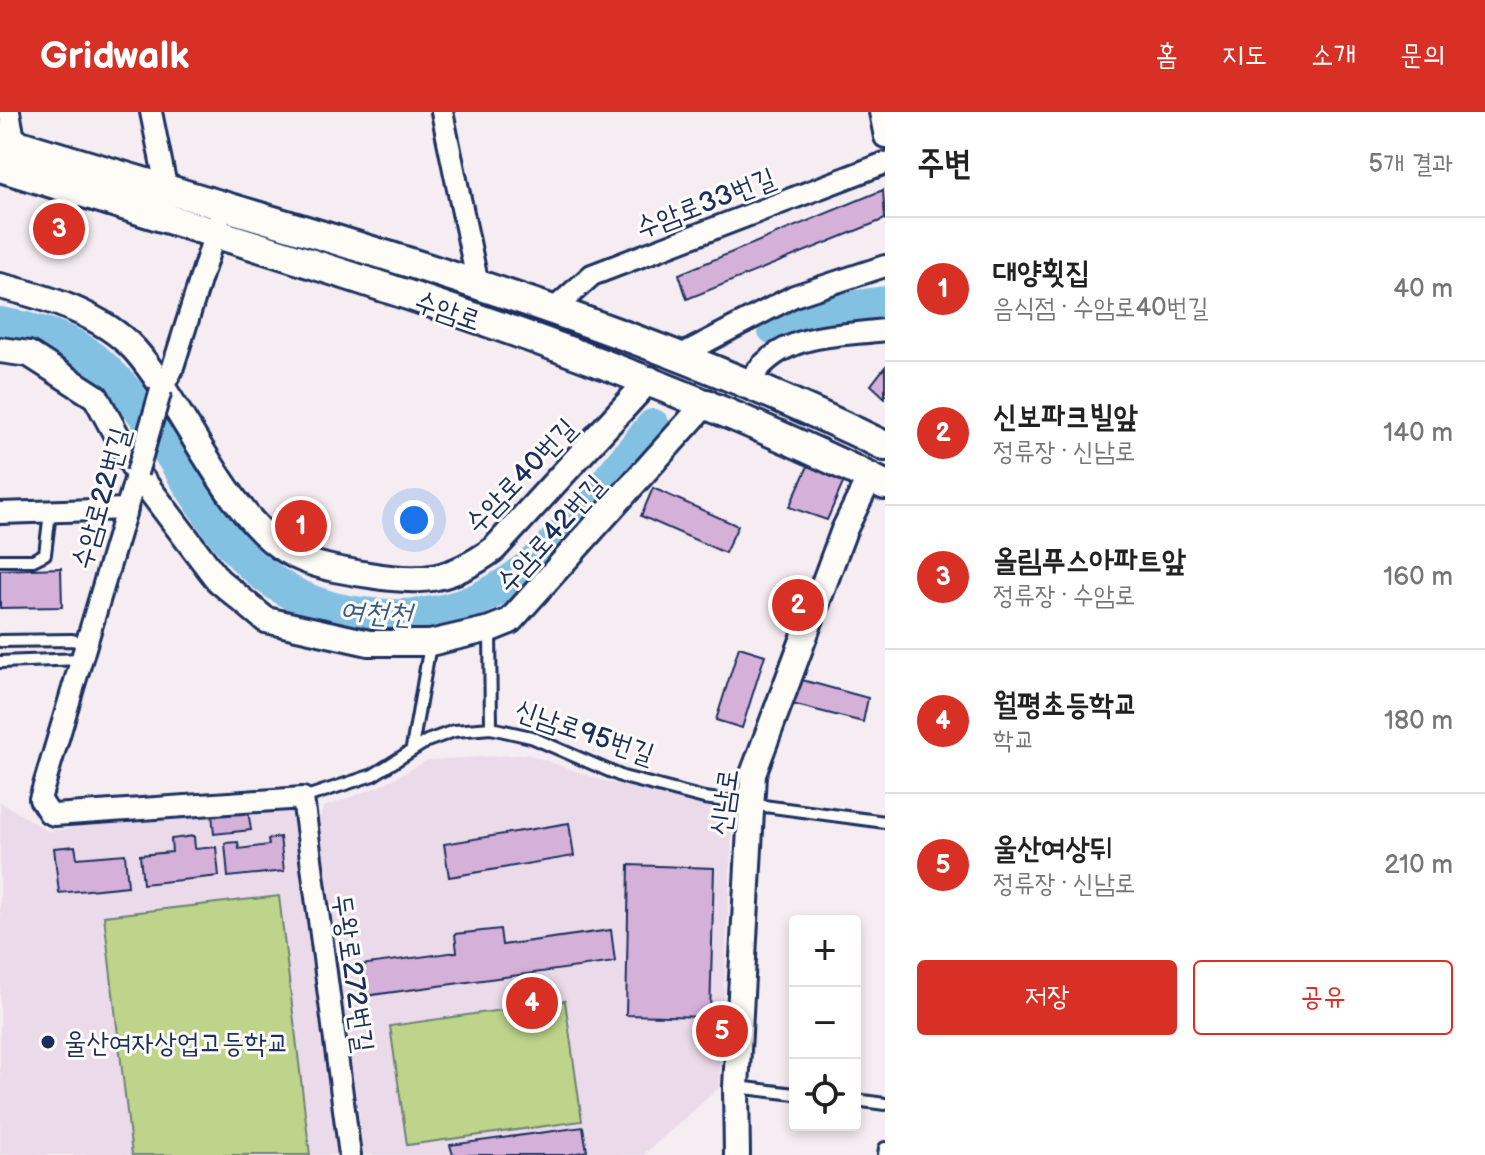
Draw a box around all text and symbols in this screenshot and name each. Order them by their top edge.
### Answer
text: Gridwalk [40,34,189,79]
text: 홈 [1155,39,1178,72]
text: 지도 [1222,39,1267,72]
text: 소개 [1311,39,1356,72]
text: 문의 [1400,39,1445,72]
text: 주변 [917,143,972,184]
text: 5개 결과 [1368,149,1453,180]
street label: 수암로33번길 [631,162,780,245]
pin: 3 [33,199,85,259]
text: 대양횟집 [993,255,1090,291]
text: 1 [938,274,948,305]
text: 40 m [1393,274,1453,305]
street label: 수암로 [410,285,485,338]
text: 음식점 · 수암로40번길 [993,293,1208,324]
text: 신보파크빌앞 [993,399,1138,435]
street label: 수암로40번길 [458,412,584,540]
text: 2 [935,418,951,449]
text: 140 m [1383,418,1453,449]
street label: 수암로22번길 [66,424,137,573]
text: 정류장 · 신남로 [993,437,1135,468]
street label: 수암로42번길 [490,469,612,599]
pin: 1 [275,496,327,556]
your location [394,500,434,540]
text: 올림푸스아파트앞 [993,543,1186,579]
text: 3 [935,562,951,593]
text: 160 m [1383,562,1453,593]
pin: 2 [772,575,824,635]
text: 정류장 · 수암로 [993,581,1135,612]
water label: 여천천 [339,593,416,634]
text: 월평초등학교 [993,687,1138,723]
street label: 신남로95번길 [511,693,658,772]
text: 4 [935,706,951,737]
text: 180 m [1384,706,1453,737]
text: 학교 [993,725,1035,756]
street label: 신남로 [703,766,746,838]
text: 울산여상뒤 [993,831,1114,867]
text: 5 [935,850,951,881]
text: 210 m [1384,850,1453,881]
text: 정류장 · 신남로 [993,869,1135,900]
street label: 두왕로272번길 [325,892,380,1054]
map controls [789,915,861,1131]
button: + [789,915,861,987]
button: 저장 [917,960,1177,1035]
button: 공유 [1193,960,1453,1035]
pin: 4 [506,973,558,1033]
button: − [789,987,861,1059]
pin: 5 [696,1001,748,1061]
place label: 울산여자상업고등학교 [64,1027,289,1060]
marker: 울산여자상업고등학교 [39,1033,57,1051]
button: locate [789,1059,861,1131]

